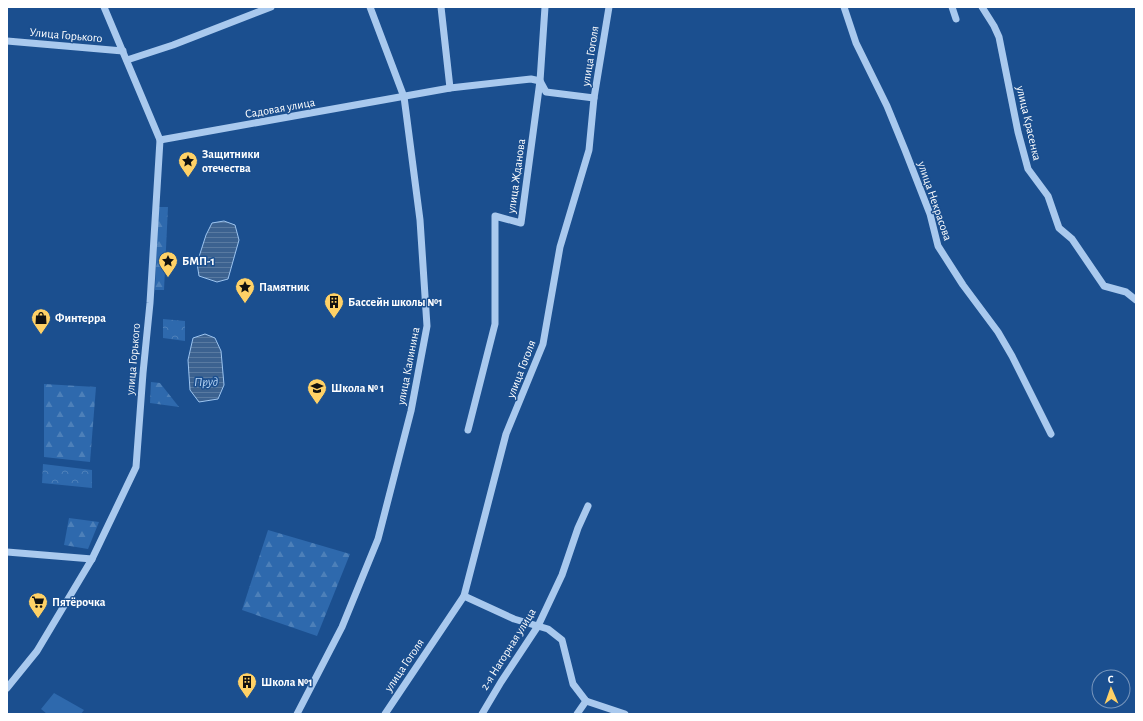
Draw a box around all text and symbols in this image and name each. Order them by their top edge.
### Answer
street label: улица Гоголя [579,25,602,88]
street label: Улица Горького [29,26,103,44]
street label: улица Красенка [1013,83,1044,162]
street label: Садовая улица [244,96,317,121]
street label: улица Жданова [505,138,528,215]
place label: Защитники отечества [202,148,260,174]
place icon: Защитники отечества [177,150,199,178]
street label: улица Некрасова [915,159,954,243]
place icon: БМП-1 [157,250,179,278]
place label: БМП-1 [182,255,215,267]
place icon: Памятник [234,276,256,304]
place label: Памятник [259,281,310,293]
building icon: Бассейн школы №1 [323,291,345,319]
place label: Бассейн школы №1 [348,296,443,308]
shop icon: Финтерра [30,307,52,335]
place label: Финтерра [55,312,106,324]
street label: улица Горького [124,322,143,397]
street label: улица Калинина [394,326,423,407]
street label: улица Гоголя [504,338,538,401]
water label: Пруд [194,376,218,389]
school or university icon: Школа № 1 [306,377,328,405]
place label: Школа № 1 [331,382,384,394]
supermarket icon: Пятёрочка [27,591,49,619]
place label: Пятёрочка [52,596,106,608]
street label: 2-я Нагорная улица [478,606,539,693]
street label: улица Гоголя [381,636,427,695]
north arrow [1091,669,1131,709]
building icon: Школа №1 [236,671,258,699]
text: С [1107,674,1114,685]
place label: Школа №1 [261,676,313,688]

